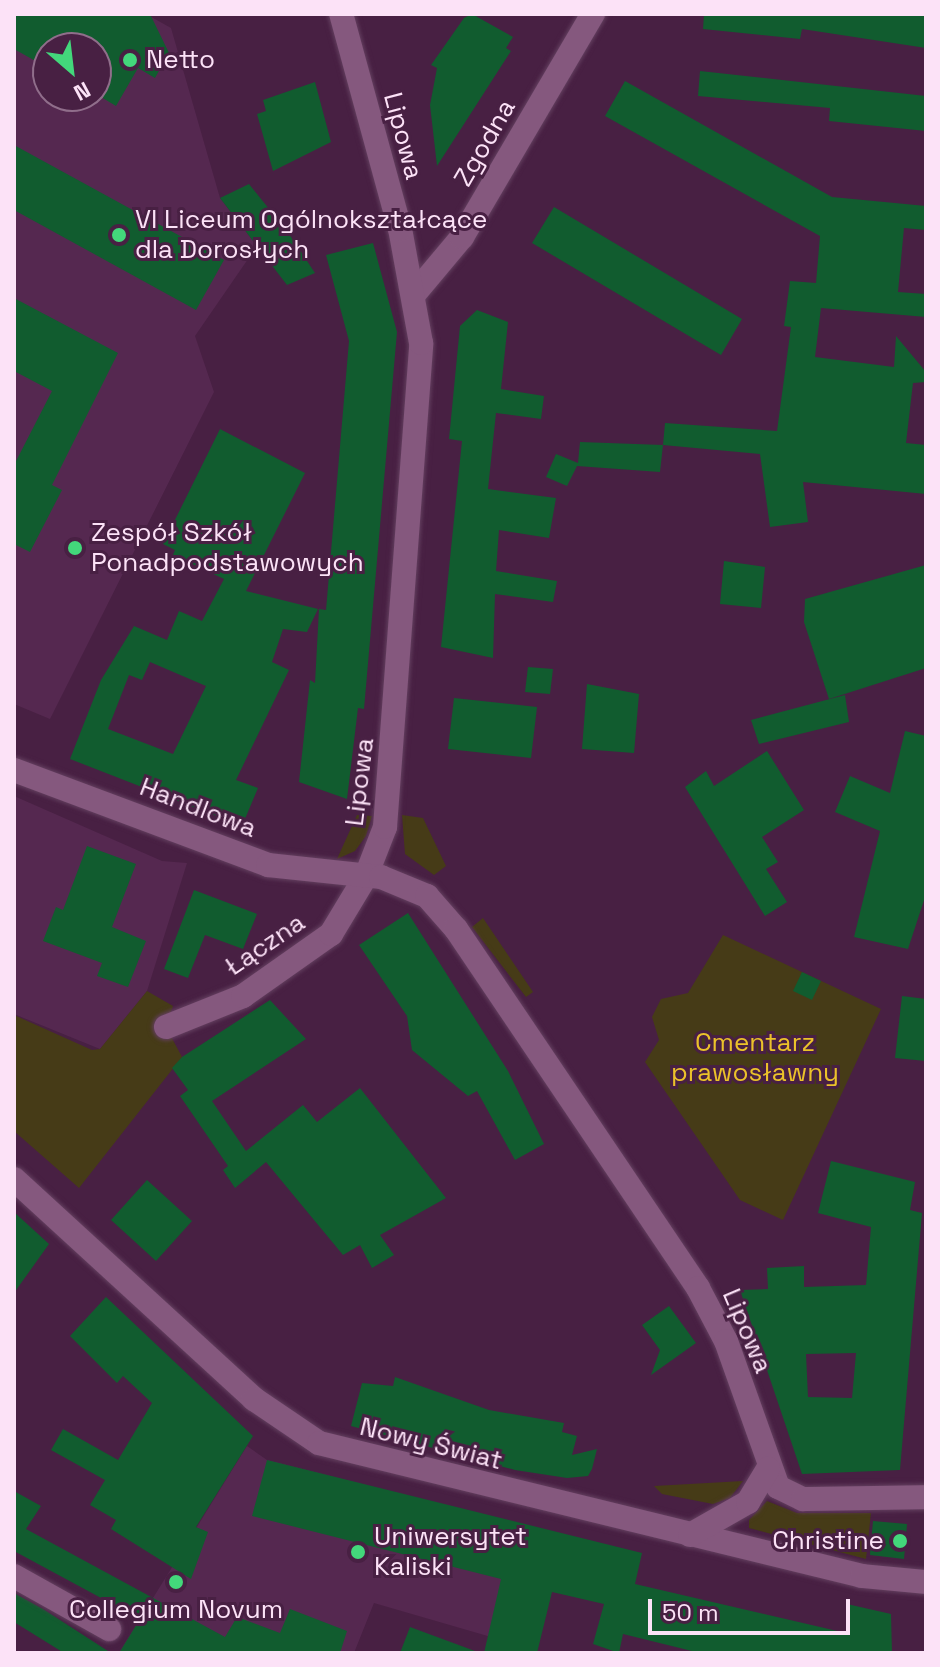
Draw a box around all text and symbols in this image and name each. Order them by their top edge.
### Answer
north arrow [32,32,112,112]
place label: Netto [146,44,215,76]
marker: Netto [121,51,139,69]
text: N [69,76,95,107]
street label: Lipowa [376,89,430,183]
street label: Zgodna [448,94,522,192]
place label: VI Liceum Ogólnokształcące dla Dorosłych [135,204,487,266]
marker: VI Liceum Ogólnokształcące dla Dorosłych [110,226,128,244]
place label: Zespół Szkół Ponadpodstawowych [91,517,364,578]
marker: Zespół Szkół Ponadpodstawowych [66,539,84,557]
street label: Lipowa [339,736,381,828]
street label: Handlowa [135,771,261,845]
street label: Łączna [219,907,311,983]
park label: Cmentarz prawosławny [671,1027,839,1088]
street label: Lipowa [715,1284,779,1378]
street label: Nowy Świat [357,1411,505,1477]
place label: Uniwersytet Kaliski [374,1521,527,1582]
place label: Christine [772,1525,884,1557]
marker: Christine [891,1532,909,1550]
marker: Uniwersytet Kaliski [349,1543,367,1561]
marker: Collegium Novum [167,1573,185,1591]
scale bar [652,1583,854,1633]
place label: Collegium Novum [69,1594,283,1626]
text: 50 m [662,1597,719,1628]

